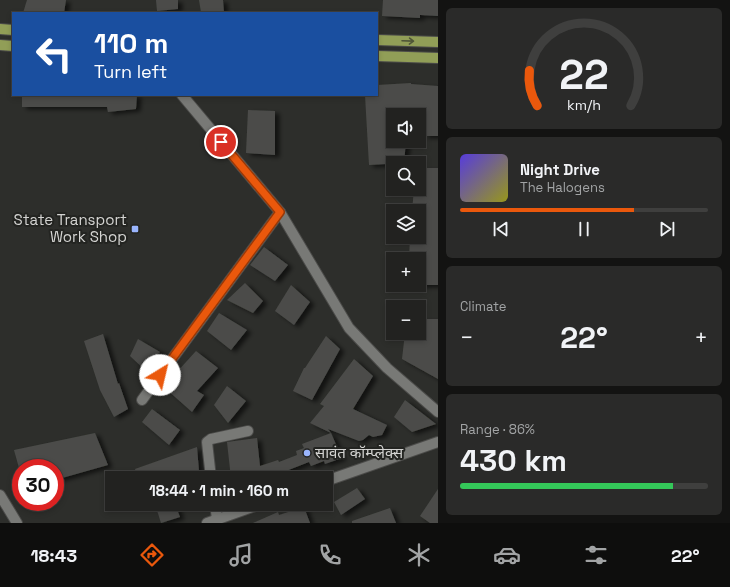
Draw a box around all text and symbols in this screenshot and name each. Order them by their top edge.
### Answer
text: 110 m [94,25,168,61]
icon: left [28,28,80,80]
one-way arrow [401,37,414,44]
text: 22 [559,48,609,101]
text: Turn left [94,60,167,83]
text: km/h [567,96,601,114]
map controls [386,108,426,340]
button: sound [386,108,426,148]
pin [204,125,238,159]
icon: arrive [210,131,232,153]
button: search [386,156,426,196]
text: Night Drive [520,160,600,179]
text: The Halogens [520,179,605,196]
button: layers [386,204,426,244]
place label: State Transport Work Shop [14,210,127,246]
icon: previous [490,218,512,240]
icon: pause [573,218,595,240]
icon: next [656,218,678,240]
marker: State Transport Work Shop [130,224,140,234]
button: + [386,252,426,292]
text: Climate [460,298,506,315]
button: − [386,300,426,340]
text: 22° [560,318,608,357]
text: − [460,323,474,351]
text: + [694,323,708,351]
position arrow [139,354,181,396]
text: Range · 86% [460,421,535,438]
text: 430 km [460,441,567,480]
place label: सावंत कॉम्प्लेक्स [315,443,404,462]
marker: सावंत कॉम्प्लेक्स [302,448,312,458]
speed limit sign: 30 [12,459,64,511]
text: 18:44 · 1 min · 160 m [149,481,289,500]
icon: directions [138,541,166,569]
icon: music [227,541,255,569]
icon: phone [316,541,344,569]
icon: climate [405,541,433,569]
icon: car [493,541,521,569]
icon: filters [582,541,610,569]
text: 18:43 [30,544,77,567]
text: 22° [671,544,700,567]

